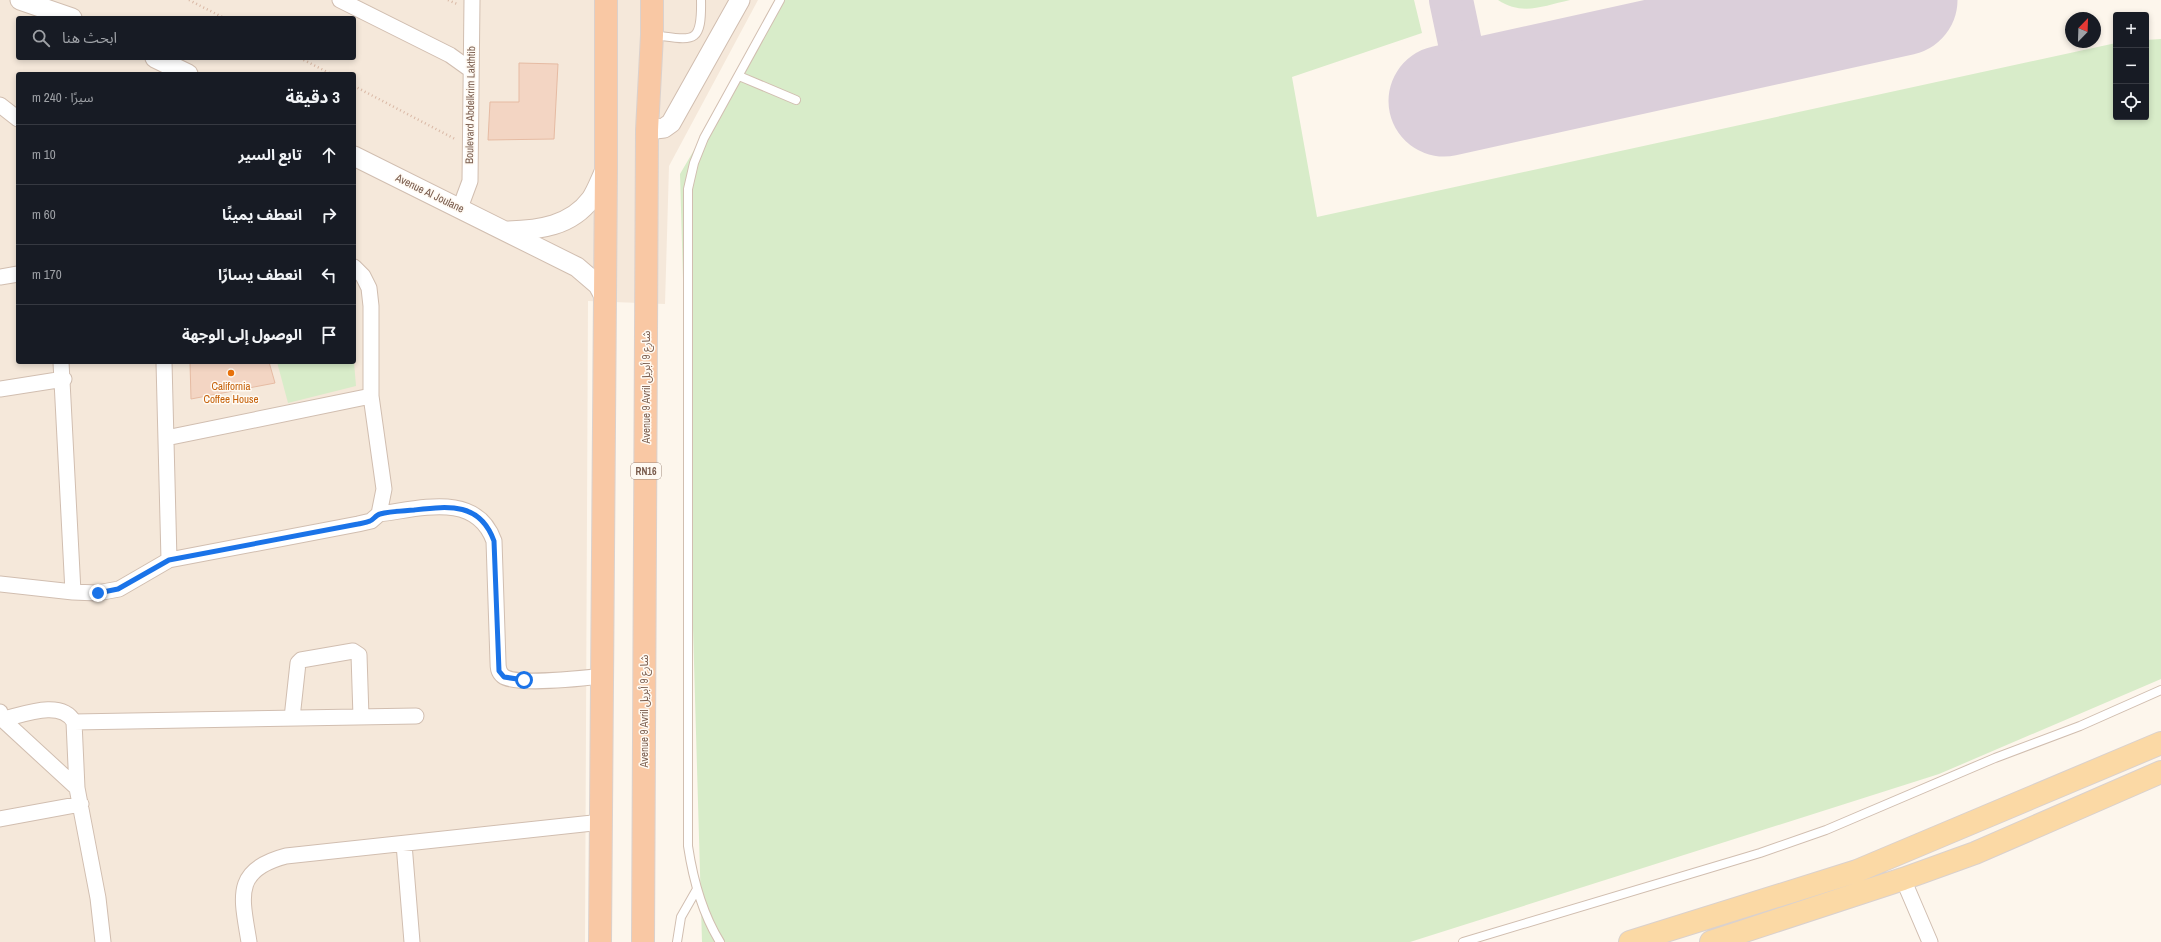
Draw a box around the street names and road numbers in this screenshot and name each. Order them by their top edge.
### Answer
street label: Boulevard Abdelkrim Lakthtib [462,46,478,164]
street label: Avenue Al Joulane [393,170,467,216]
street label: Avenue 9 Avril شارع 9 أبريل [639,330,654,444]
road number: RN16 [631,463,661,479]
street label: Avenue 9 Avril شارع 9 أبريل [637,654,652,768]

